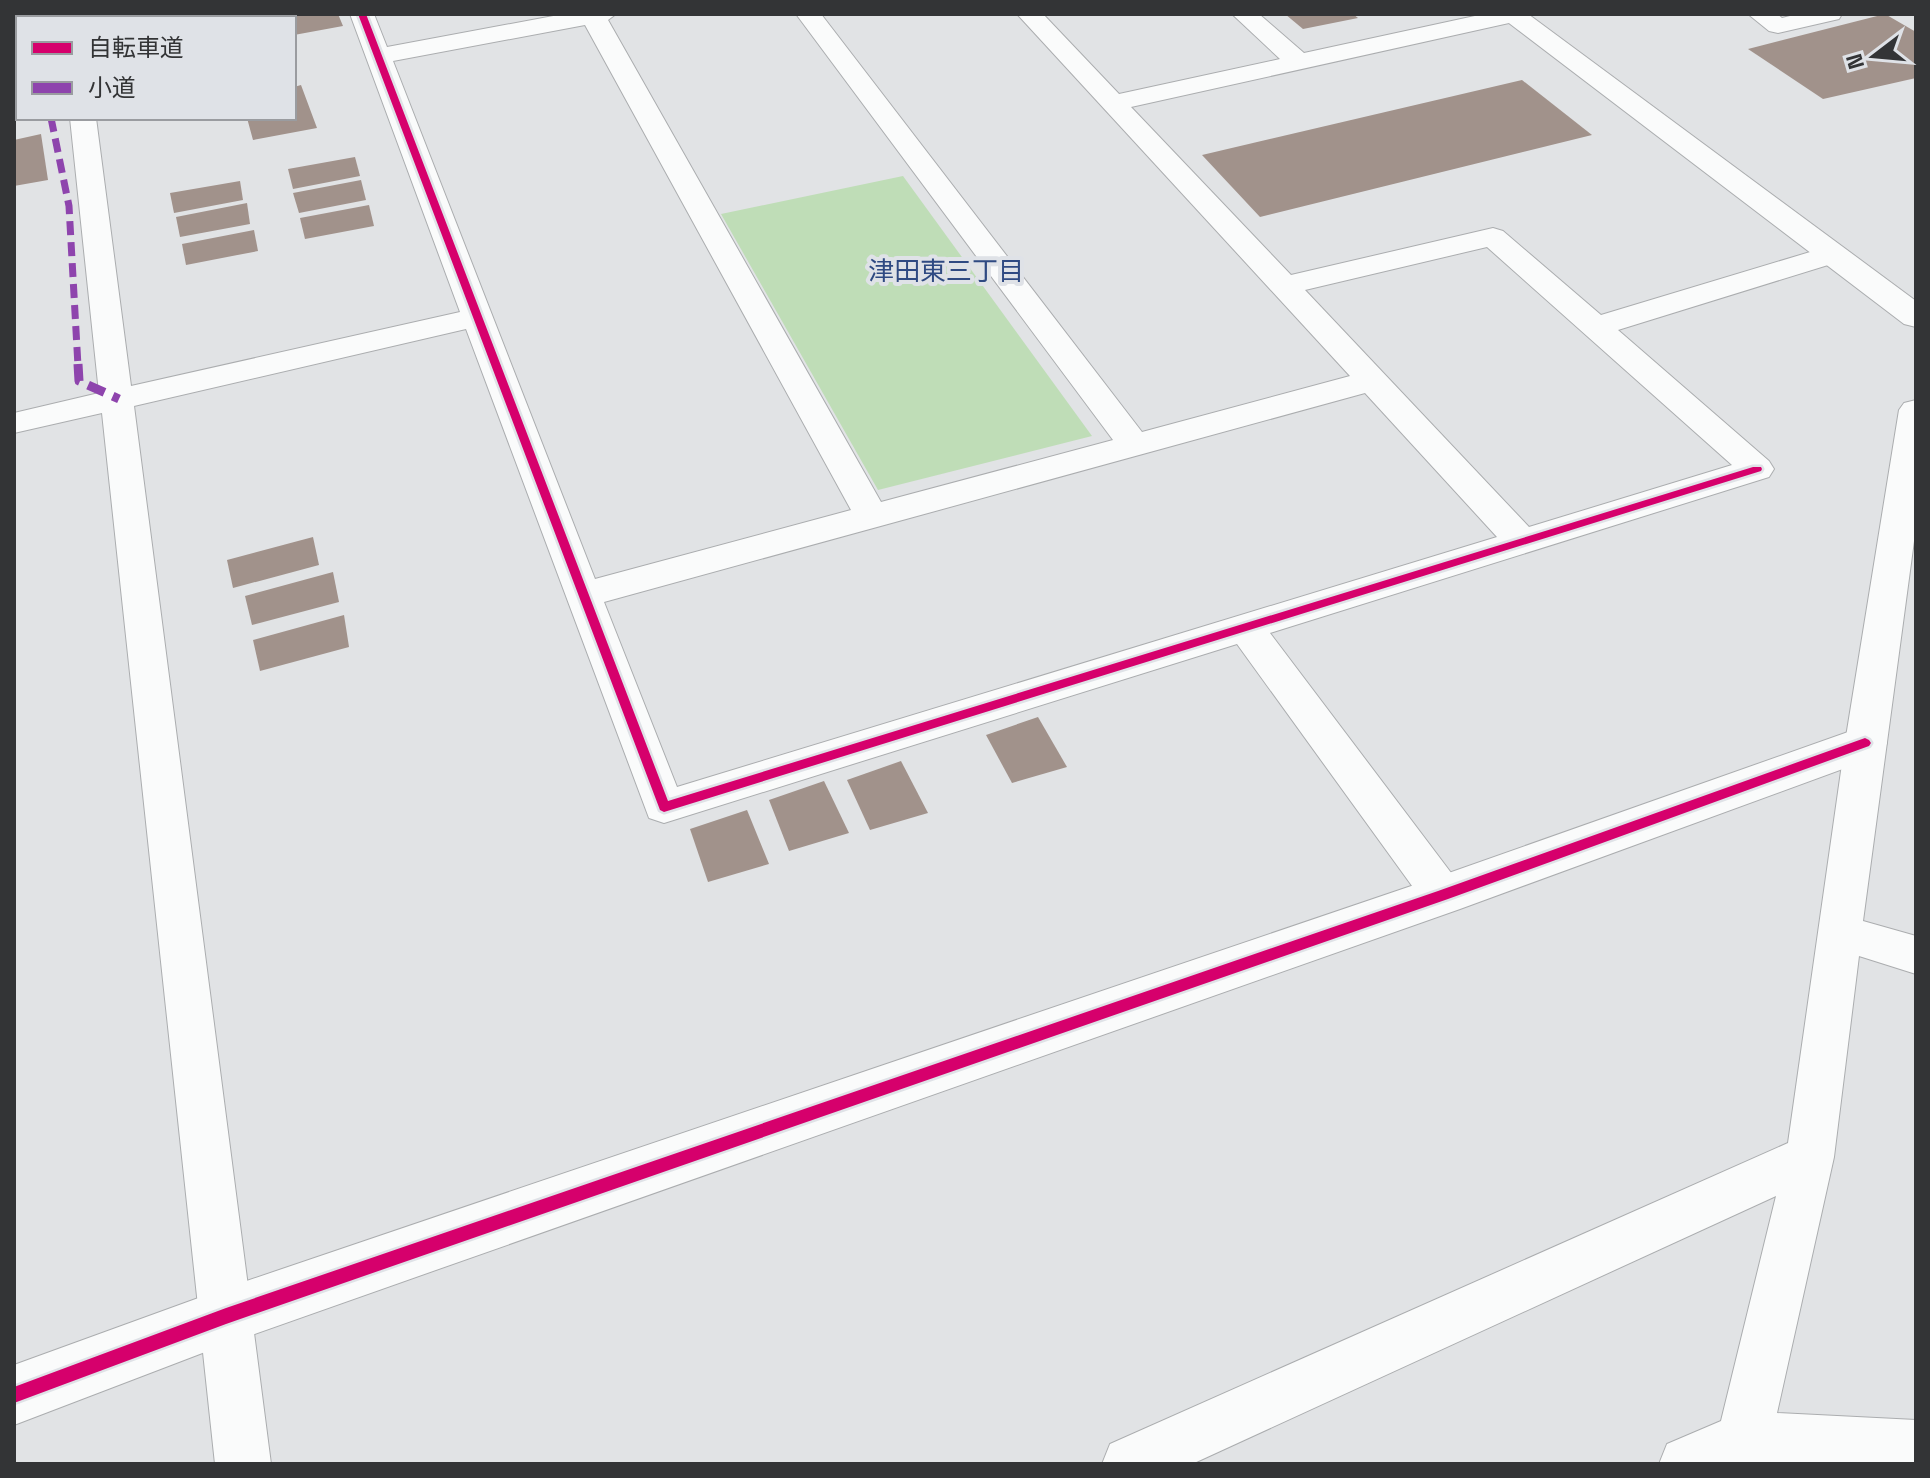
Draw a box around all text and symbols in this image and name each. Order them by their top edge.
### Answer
legend [16,16,296,120]
north arrow [1834,16,1914,96]
text: 自転車道 [88,32,184,63]
text: N [1839,51,1870,72]
text: 小道 [88,72,136,103]
district label: 津田東三丁目 [868,254,1024,288]

